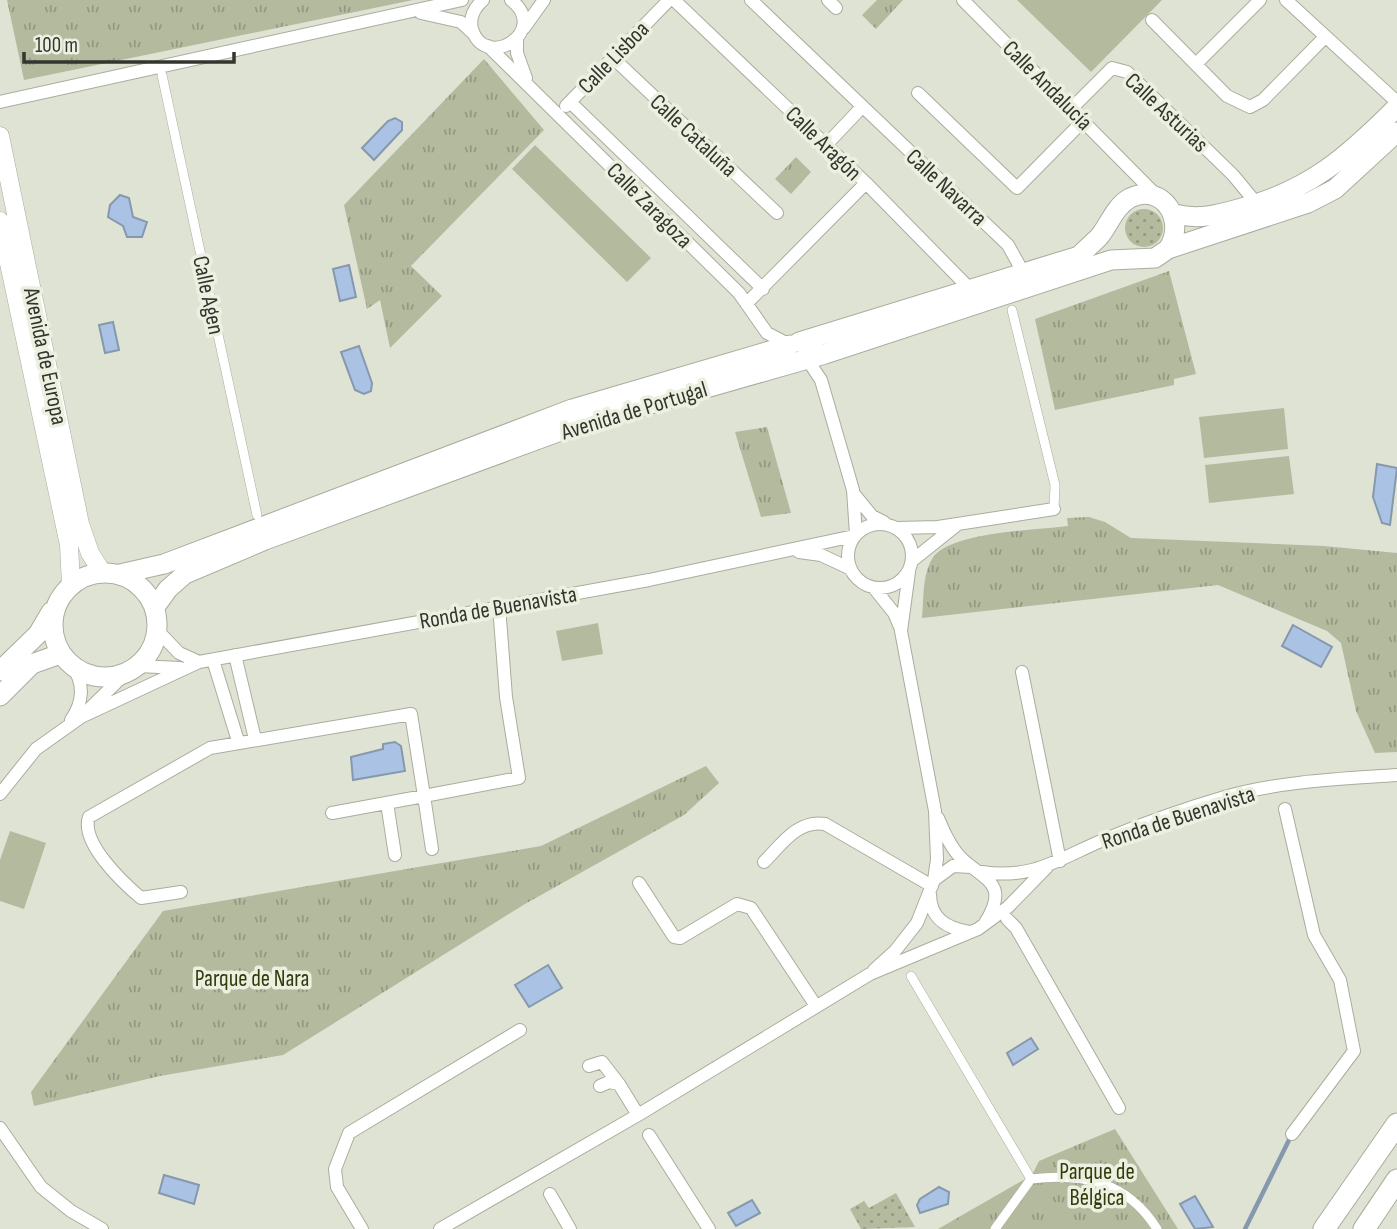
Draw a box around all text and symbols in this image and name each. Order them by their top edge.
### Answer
street label: Calle Lisboa [572,16,655,100]
scale bar [24,21,234,65]
text: 100 m [35,33,78,58]
street label: Calle Andalucía [996,35,1098,137]
street label: Calle Asturias [1119,67,1214,158]
street label: Calle Cataluña [644,88,743,183]
street label: Calle Aragón [779,101,867,187]
street label: Calle Navarra [900,143,993,232]
street label: Calle Zaragoza [601,157,698,254]
street label: Calle Agen [186,253,230,337]
street label: Avenida de Europa [17,284,73,427]
street label: Avenida de Portugal [557,375,711,447]
street label: Ronda de Buenavista [417,580,579,636]
street label: Ronda de Buenavista [1098,780,1258,856]
park label: Parque de Nara [195,965,309,993]
park label: Parque de Bélgica [1059,1158,1135,1212]

